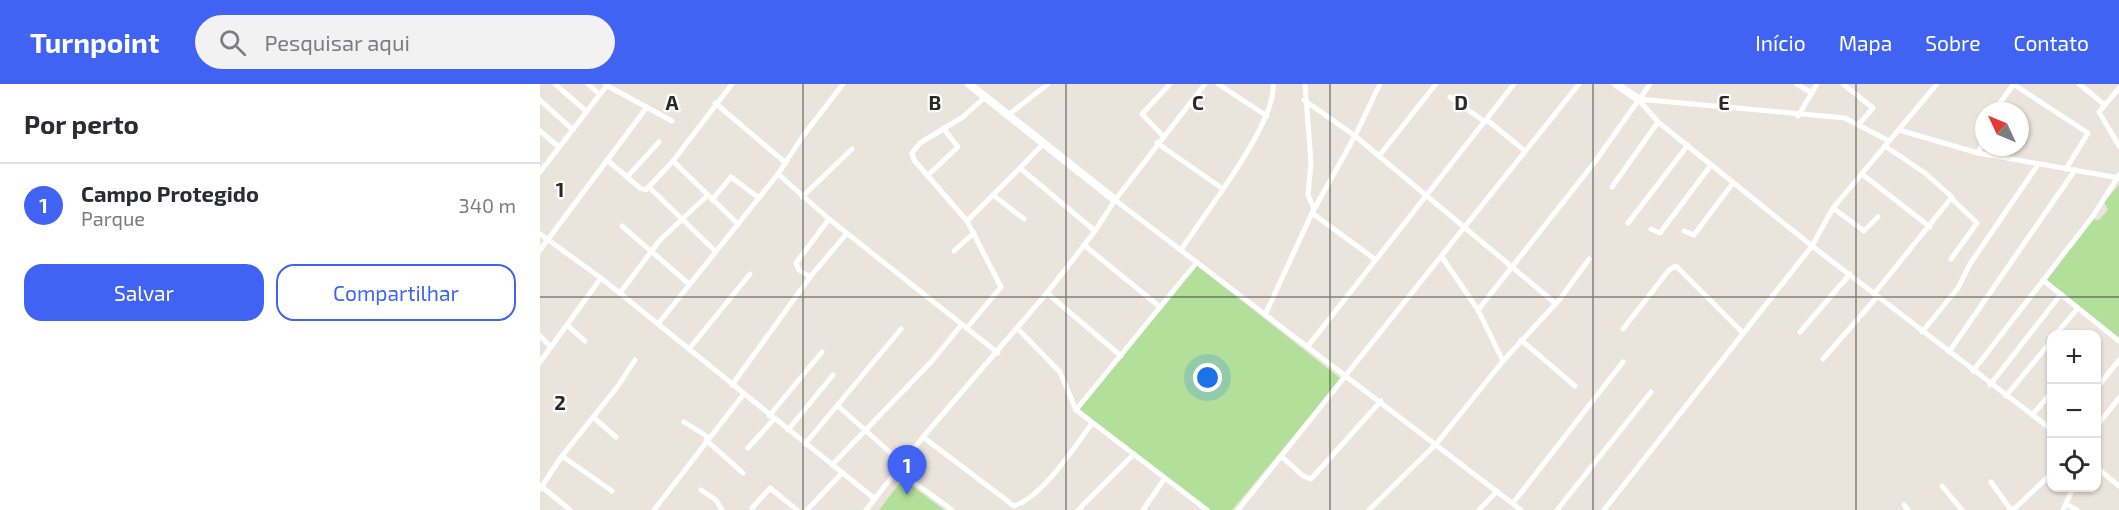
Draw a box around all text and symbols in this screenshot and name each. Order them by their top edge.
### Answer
search box [195,15,615,69]
text: Turnpoint [30,25,159,59]
icon: search [216,26,249,59]
text: Pesquisar aqui [264,29,410,55]
text: Início [1755,30,1806,55]
text: Mapa [1839,30,1892,55]
text: Sobre [1925,30,1980,55]
text: Contato [2013,30,2089,55]
text: A [665,90,679,114]
text: B [929,90,941,114]
text: C [1192,90,1204,114]
text: D [1454,90,1468,114]
text: E [1718,90,1730,114]
north arrow [1975,102,2029,156]
text: Por perto [24,108,139,139]
text: 1 [556,177,564,201]
text: Campo Protegido [81,180,259,206]
text: 1 [39,193,48,217]
text: 340 m [459,193,516,217]
text: Parque [81,206,145,230]
button: Salvar [24,264,264,321]
button: Compartilhar [276,264,516,321]
map controls [2047,330,2101,492]
button: + [2047,330,2101,384]
your location [1193,363,1222,392]
button: − [2047,384,2101,438]
text: 2 [554,390,566,414]
button: locate [2047,438,2101,492]
pin: 1 [888,446,926,495]

